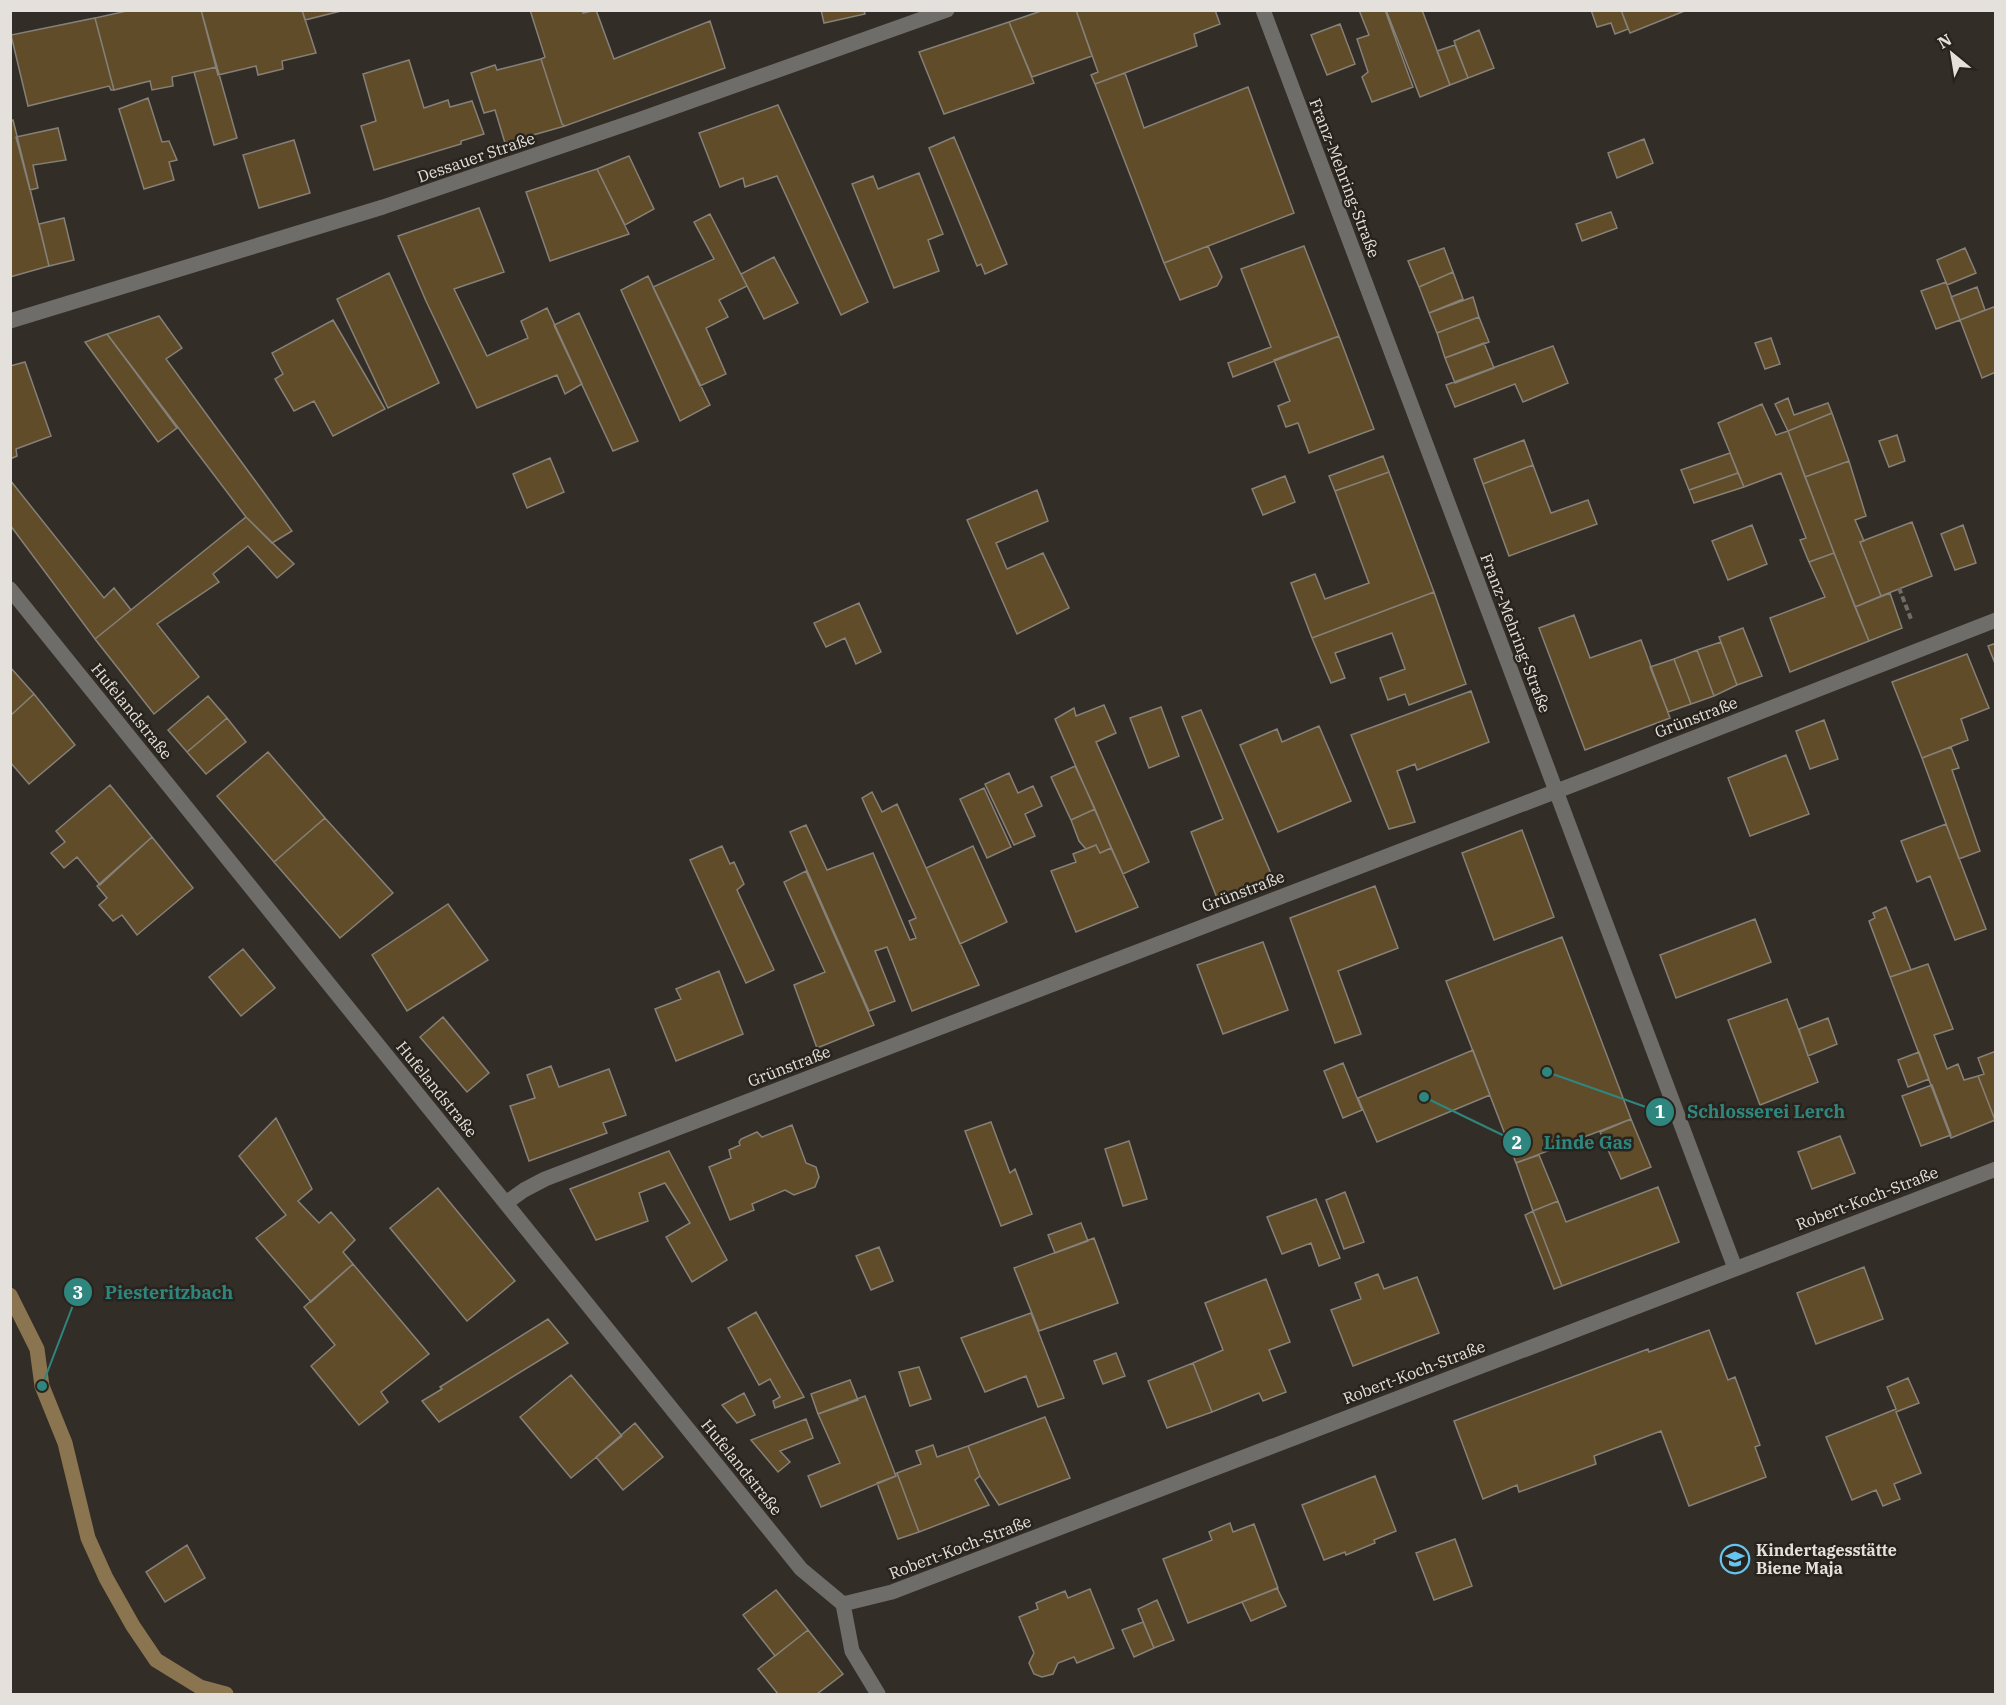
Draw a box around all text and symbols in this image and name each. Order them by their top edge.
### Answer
north arrow [1922,24,1982,84]
text: N [1934,29,1955,53]
street label: Franz-Mehring-Straße [1305,96,1385,260]
street label: Dessauer Straße [415,128,537,186]
street label: Franz-Mehring-Straße [1476,551,1556,715]
street label: Hufelandstraße [87,659,177,763]
street label: Grünstraße [1652,692,1740,742]
street label: Grünstraße [1199,866,1287,916]
street label: Hufelandstraße [392,1037,482,1141]
street label: Grünstraße [745,1041,833,1091]
callout: Schlosserei Lerch [1645,1094,1857,1130]
text: 1 [1655,1100,1666,1123]
text: Schlosserei Lerch [1687,1100,1845,1123]
callout: Linde Gas [1502,1124,1644,1160]
text: 2 [1512,1131,1522,1154]
text: Linde Gas [1544,1131,1632,1154]
street label: Robert-Koch-Straße [1793,1162,1941,1234]
callout: Piesteritzbach [63,1274,245,1310]
text: 3 [73,1281,83,1304]
text: Piesteritzbach [105,1281,233,1304]
street label: Robert-Koch-Straße [1340,1336,1488,1408]
street label: Hufelandstraße [697,1415,787,1519]
street label: Robert-Koch-Straße [886,1511,1034,1583]
place label: Kindertagesstätte Biene Maja [1756,1540,1897,1578]
school or university icon: Kindertagesstätte Biene Maja [1719,1543,1751,1575]

